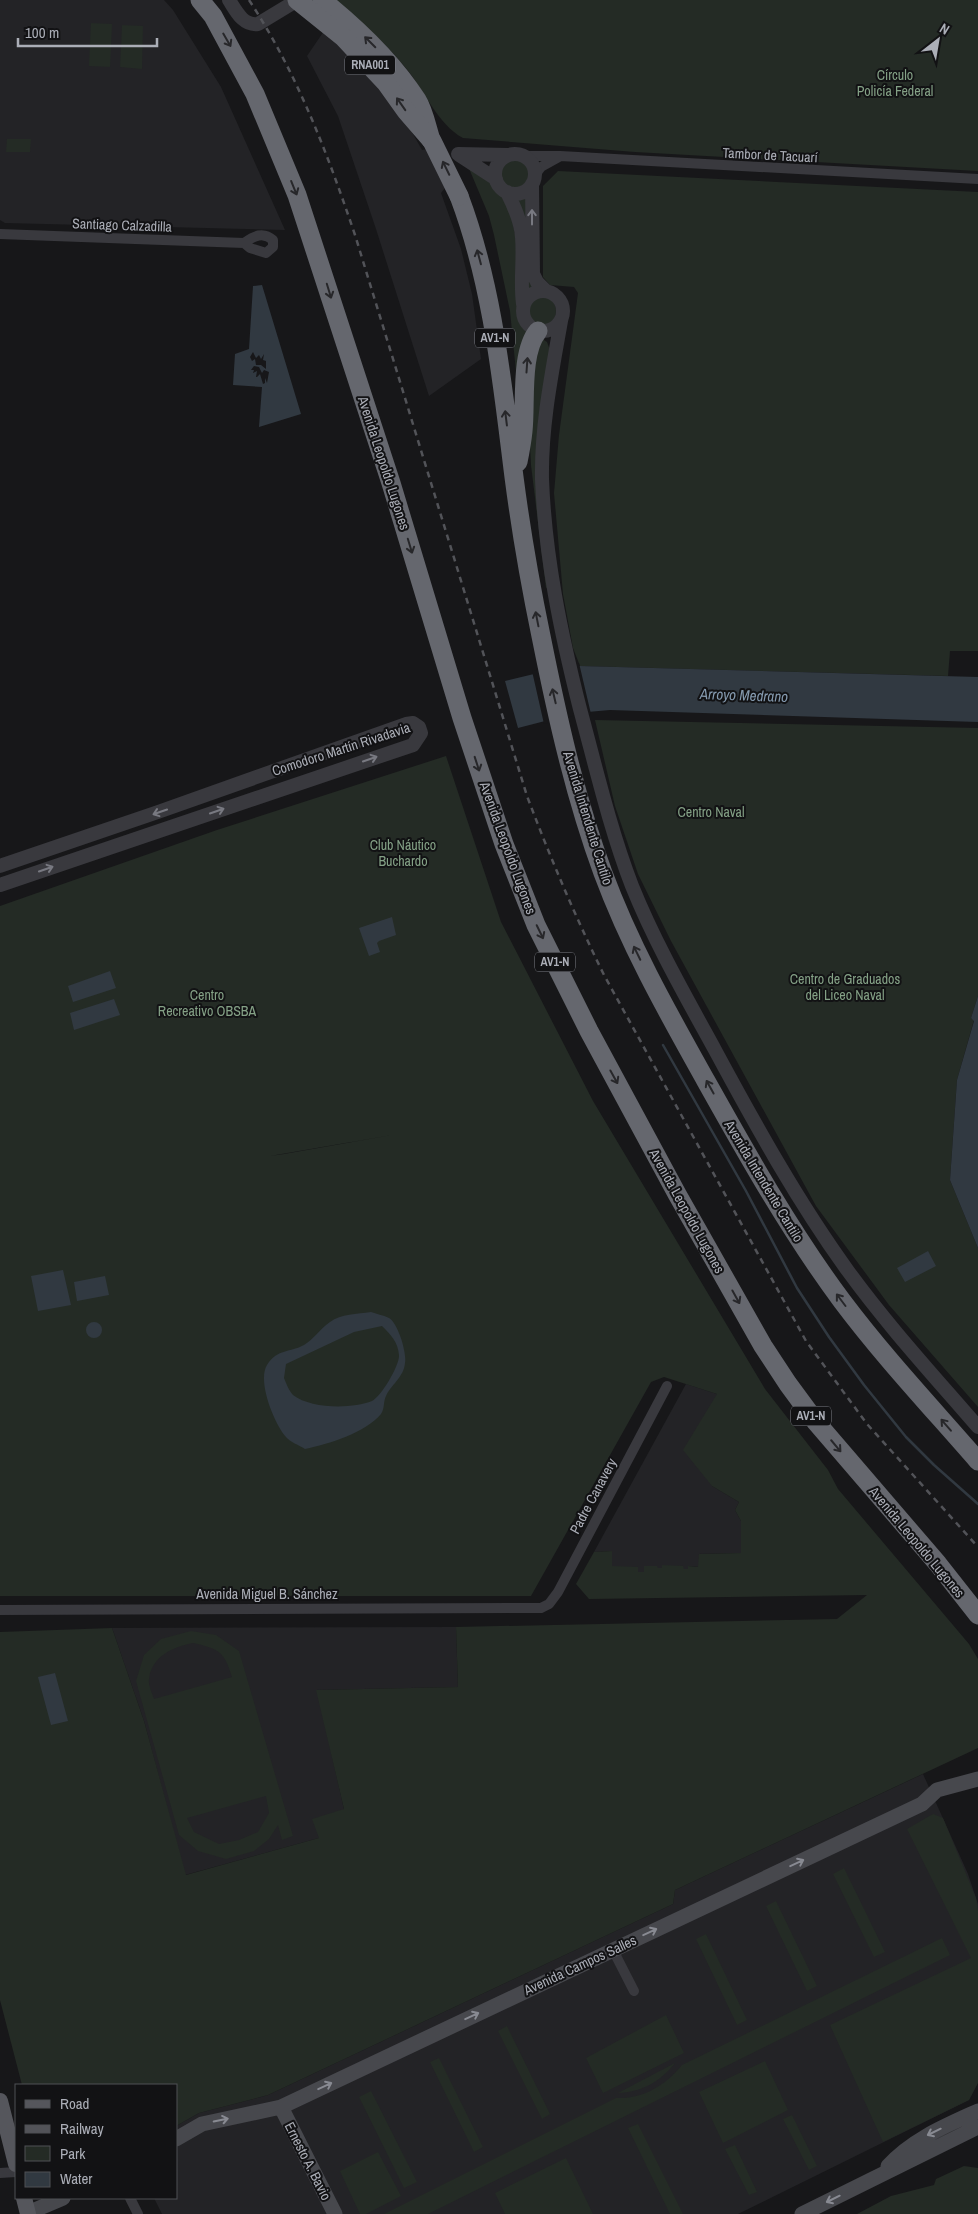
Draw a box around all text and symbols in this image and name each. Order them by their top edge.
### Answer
scale bar [18,15,156,47]
north arrow [913,15,963,65]
text: N [937,19,953,39]
text: 100 m [25,22,59,43]
one-way arrow [222,33,232,48]
one-way arrow [364,36,377,48]
road number: RNA001 [345,56,395,74]
park label: Círculo Policía Federal [857,66,933,100]
one-way arrow [396,97,406,111]
street label: Tambor de Tacuarí [722,144,819,167]
one-way arrow [441,161,450,176]
one-way arrow [290,180,299,195]
one-way arrow [527,209,537,225]
street label: Santiago Calzadilla [72,214,173,236]
one-way arrow [474,250,484,266]
one-way arrow [324,283,334,299]
road number: AV1-N [475,328,515,348]
one-way arrow [523,358,532,374]
street label: Avenida Leopoldo Lugones [354,393,414,532]
one-way arrow [501,410,511,426]
one-way arrow [406,538,416,554]
one-way arrow [532,612,542,628]
water label: Arroyo Medrano [699,683,789,707]
one-way arrow [549,688,558,704]
street label: Comodoro Martín Rivadavia [270,718,413,780]
street label: Avenida Intendente Cantilo [559,748,617,887]
one-way arrow [362,754,378,763]
one-way arrow [473,756,483,772]
street label: Avenida Leopoldo Lugones [475,778,540,917]
park label: Centro Naval [678,803,745,821]
one-way arrow [208,806,224,815]
one-way arrow [152,808,168,817]
park label: Club Náutico Buchardo [370,836,436,870]
one-way arrow [38,864,53,873]
one-way arrow [535,925,545,940]
one-way arrow [632,945,642,960]
road number: AV1-N [535,952,575,972]
park label: Centro de Graduados del Liceo Naval [790,970,900,1004]
park label: Centro Recreativo OBSBA [158,986,256,1020]
one-way arrow [609,1070,619,1085]
one-way arrow [704,1081,714,1095]
street label: Avenida Intendente Cantilo [720,1116,807,1245]
street label: Avenida Leopoldo Lugones [645,1145,729,1277]
one-way arrow [731,1289,741,1304]
one-way arrow [836,1294,847,1307]
road number: AV1-N [791,1406,831,1425]
one-way arrow [940,1418,952,1431]
one-way arrow [830,1440,841,1453]
street label: Padre Canavery [566,1455,621,1537]
street label: Avenida Leopoldo Lugones [865,1482,969,1601]
street label: Avenida Miguel B. Sánchez [195,1585,338,1603]
one-way arrow [789,1857,804,1867]
one-way arrow [642,1927,657,1936]
street label: Avenida Campos Salles [520,1931,639,1999]
one-way arrow [464,2011,479,2021]
one-way arrow [317,2081,332,2090]
legend [15,2084,178,2199]
text: Road [60,2093,89,2114]
one-way arrow [212,2115,228,2124]
text: Railway [60,2118,105,2139]
street label: Ernesto A. Bavio [281,2119,335,2203]
one-way arrow [927,2128,942,2137]
text: Park [60,2143,86,2164]
text: Water [60,2168,92,2189]
one-way arrow [826,2195,841,2204]

